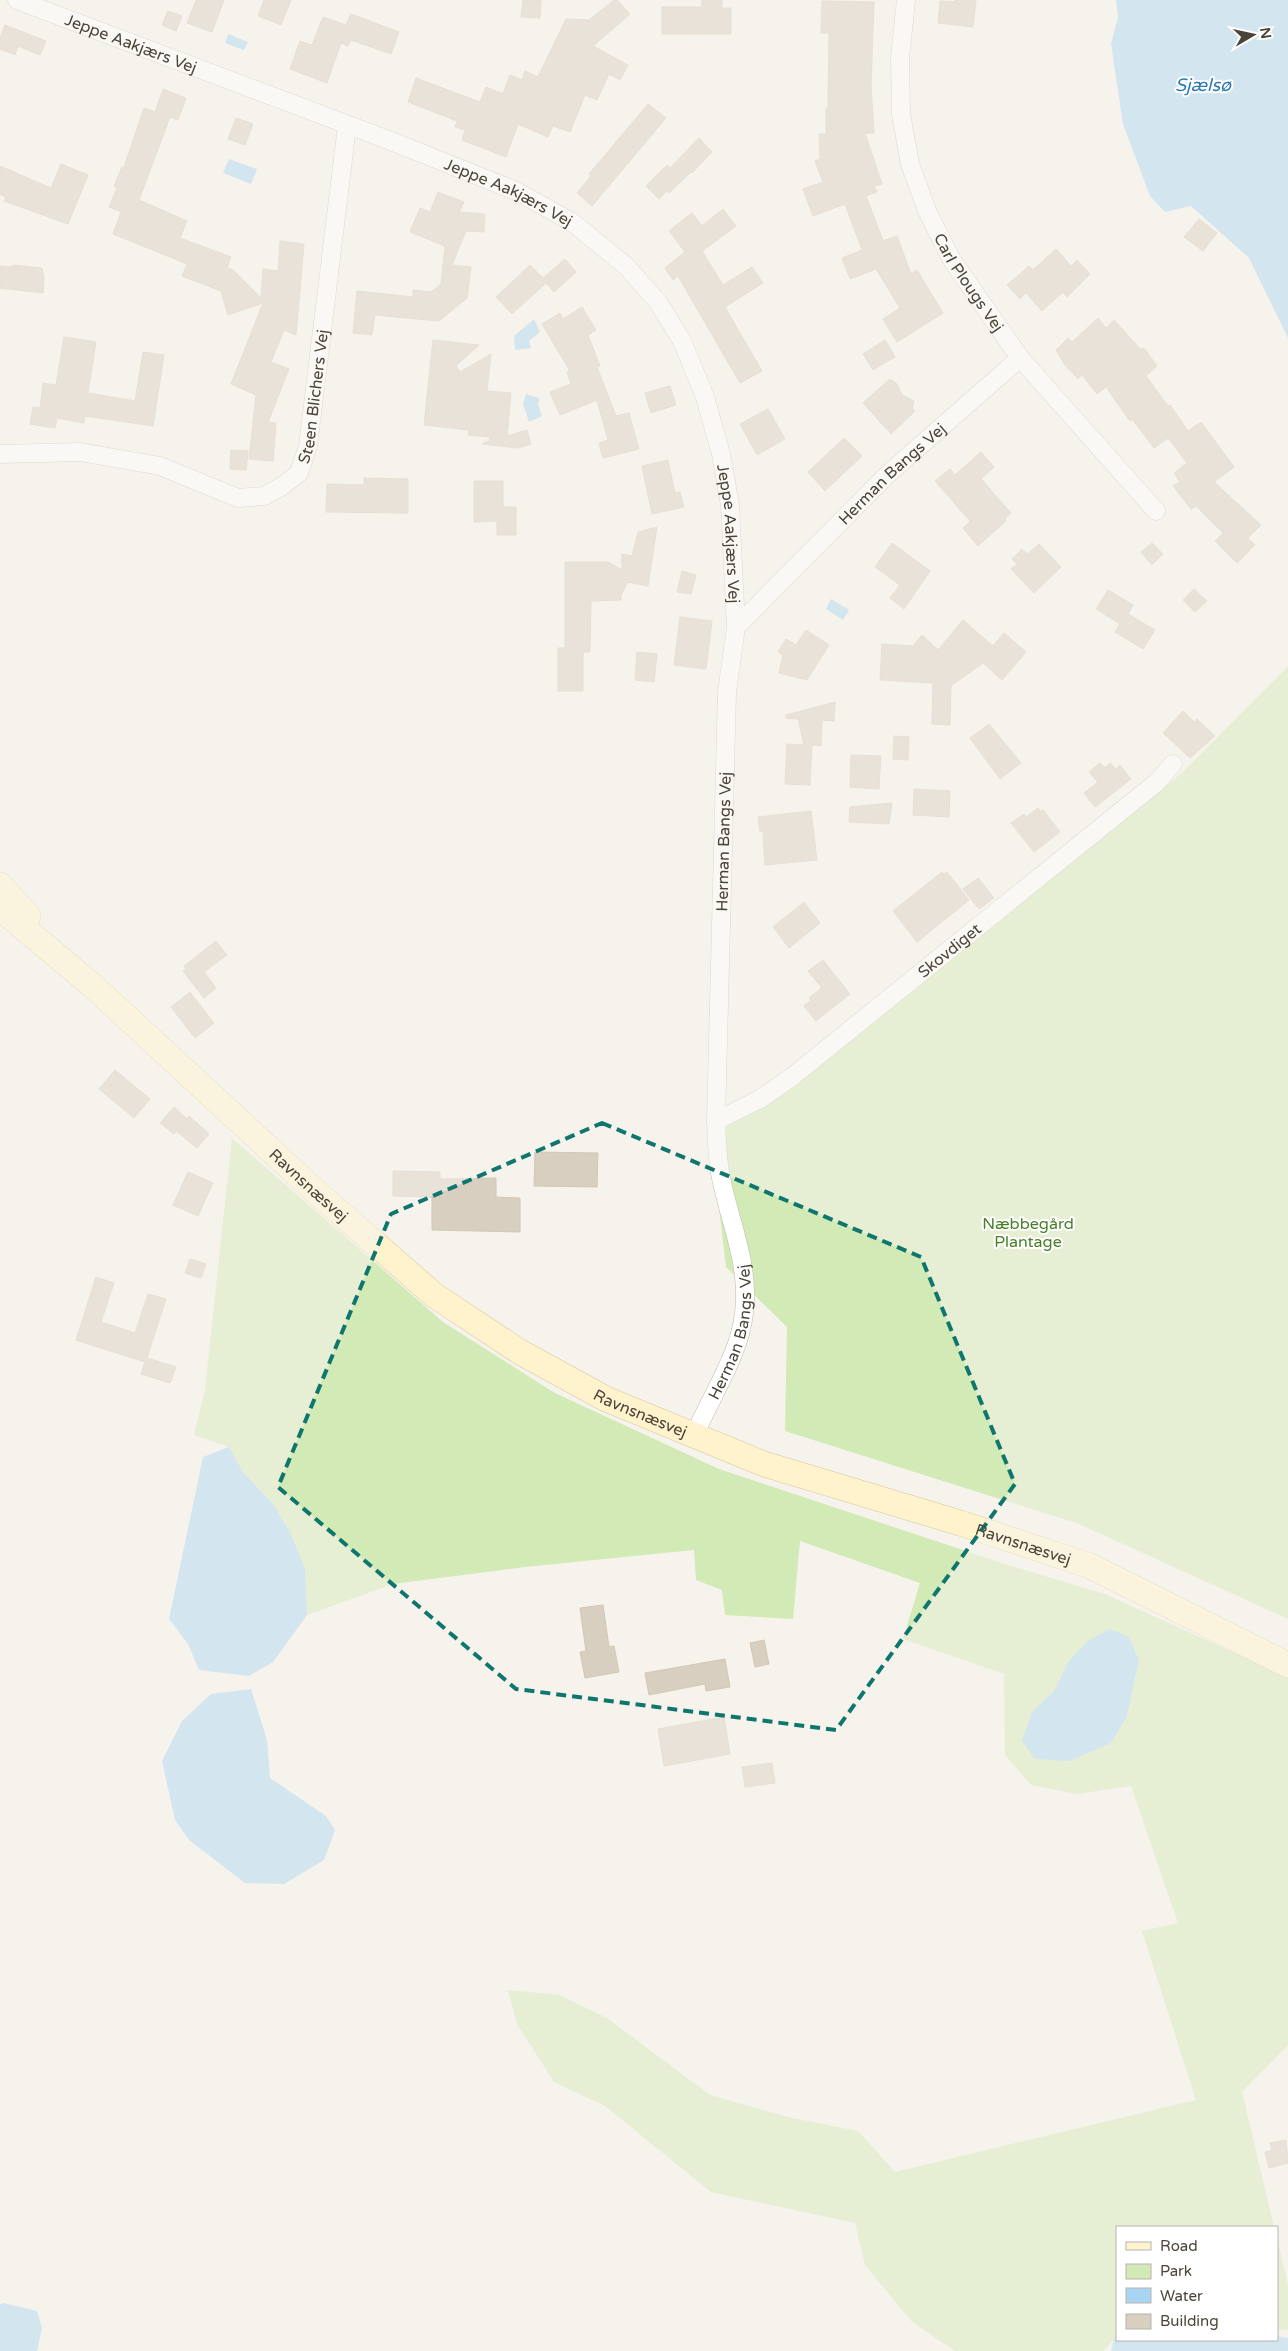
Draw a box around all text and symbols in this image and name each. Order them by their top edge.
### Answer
street label: Jeppe Aakjærs Vej [62,10,200,78]
north arrow [1228,10,1278,60]
text: N [1256,26,1275,40]
water label: Sjælsø [1175,74,1232,96]
street label: Jeppe Aakjærs Vej [441,154,576,231]
street label: Carl Plougs Vej [929,230,1008,336]
street label: Steen Blichers Vej [294,328,333,466]
street label: Herman Bangs Vej [834,419,950,529]
street label: Jeppe Aakjærs Vej [712,463,744,604]
street label: Herman Bangs Vej [712,771,736,912]
street label: Skovdiget [914,919,985,982]
street label: Ravnsnæsvej [265,1145,352,1226]
park label: Næbbegård Plantage [982,1214,1074,1252]
street label: Herman Bangs Vej [704,1263,756,1403]
street label: Ravnsnæsvej [590,1385,690,1442]
street label: Ravnsnæsvej [973,1520,1074,1570]
legend [1116,2226,1278,2341]
text: Road [1160,2237,1198,2255]
text: Park [1160,2262,1192,2280]
text: Water [1160,2287,1203,2305]
text: Building [1160,2312,1219,2330]

